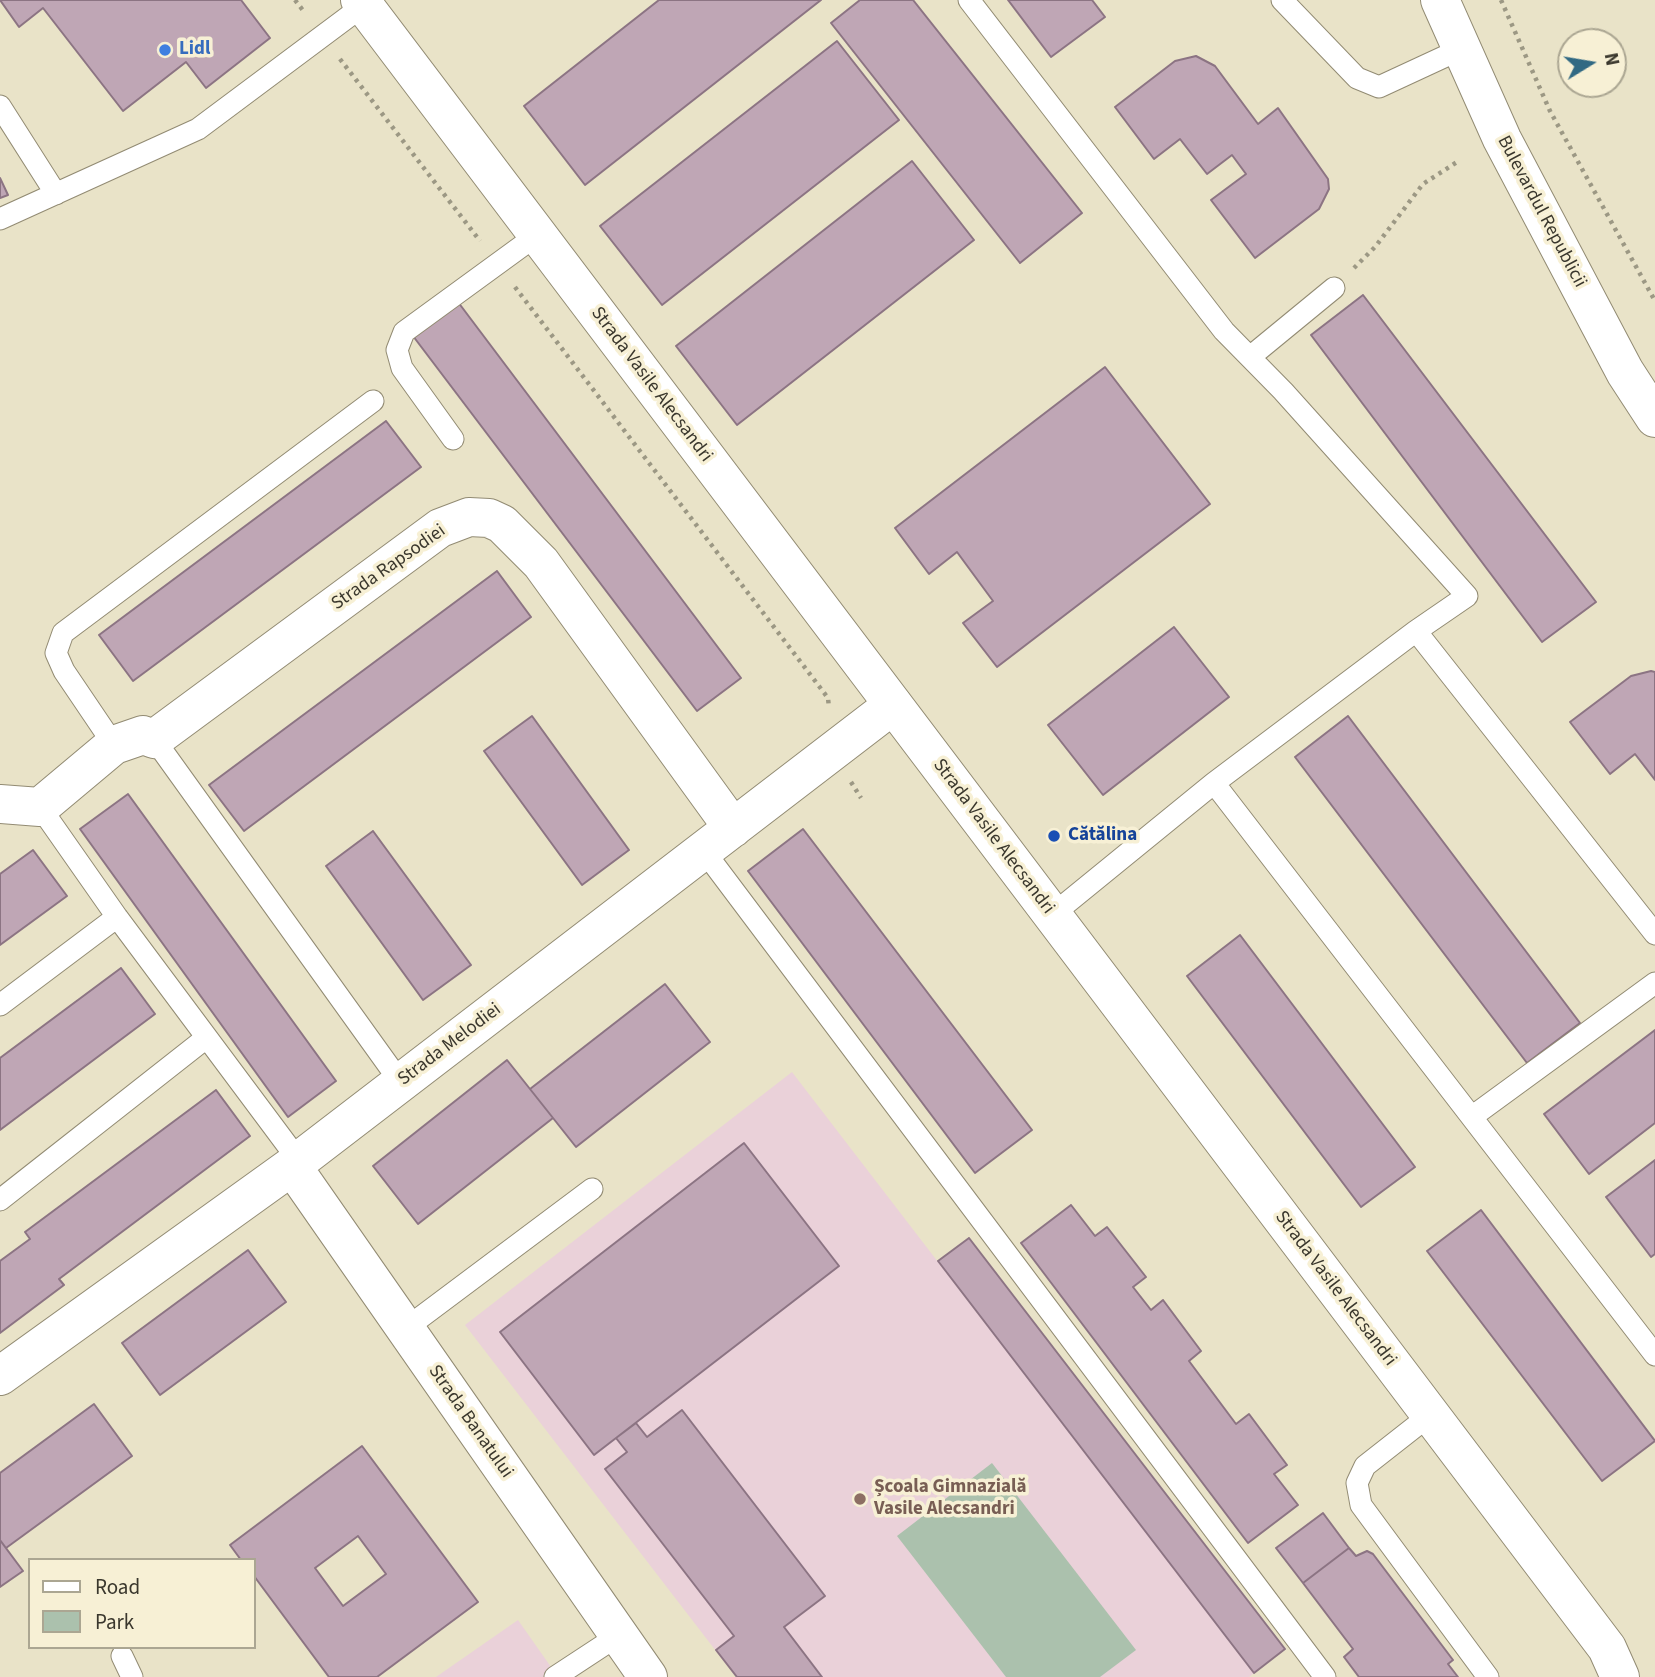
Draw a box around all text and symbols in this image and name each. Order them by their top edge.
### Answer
north arrow [1557,28,1627,98]
place label: Lidl [179,39,210,61]
marker: Lidl [157,42,173,58]
text: N [1597,50,1626,68]
street label: Bulevardul Republicii [1491,132,1591,292]
street label: Strada Vasile Alecsandri [585,303,717,467]
street label: Strada Rapsodiei [328,520,450,616]
street label: Strada Vasile Alecsandri [927,755,1059,919]
place label: Cătălina [1068,825,1137,847]
marker: Cătălina [1046,828,1062,844]
street label: Strada Melodiei [394,999,506,1091]
street label: Strada Vasile Alecsandri [1269,1207,1401,1371]
street label: Strada Banatului [423,1361,517,1483]
place label: Școala Gimnazială Vasile Alecsandri [874,1477,1027,1521]
marker: Școala Gimnazială Vasile Alecsandri [852,1491,868,1507]
legend [28,1558,256,1649]
text: Road [95,1572,140,1602]
text: Park [95,1607,134,1637]

